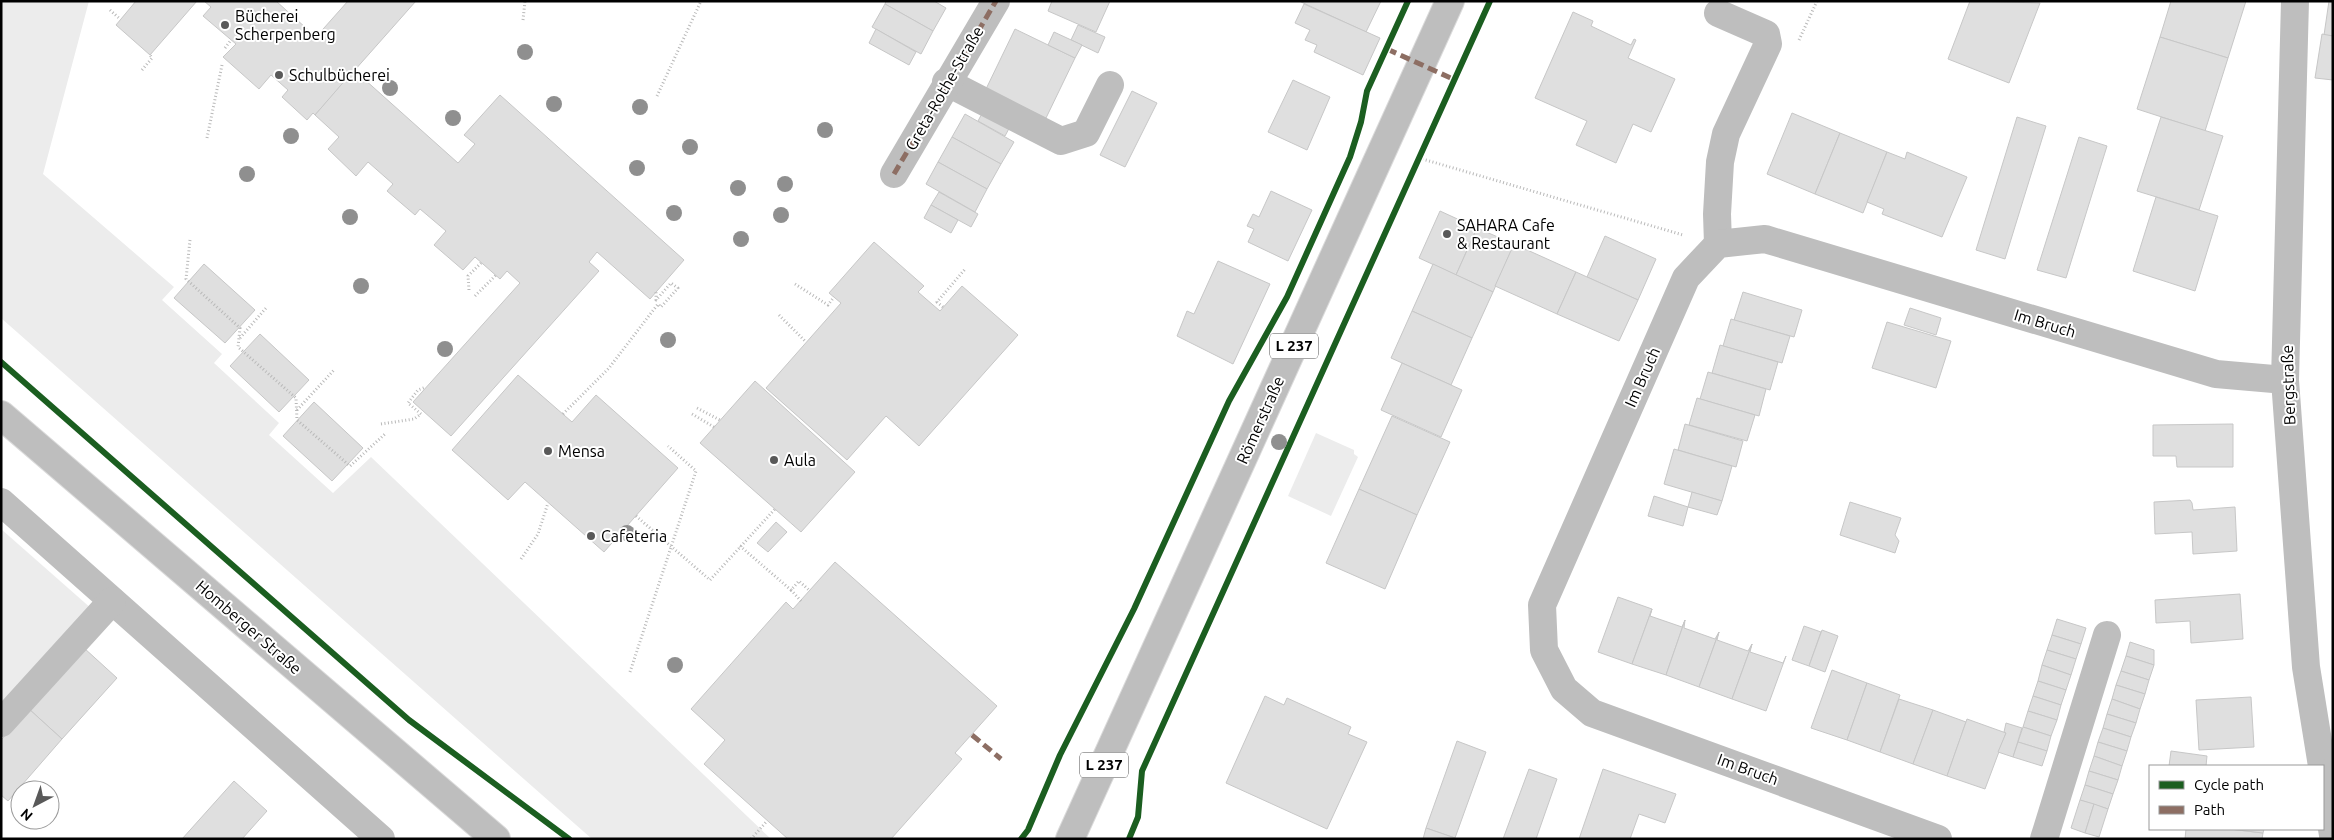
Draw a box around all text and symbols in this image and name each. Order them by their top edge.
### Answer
place label: Bücherei Scherpenberg [235,7,336,43]
marker: Bücherei Scherpenberg [219,19,231,31]
street label: Greta-Rothe-Straße [901,23,987,153]
place label: Schulbücherei [289,66,390,84]
marker: Schulbücherei [273,69,285,81]
place label: SAHARA Cafe & Restaurant [1457,216,1555,252]
marker: SAHARA Cafe & Restaurant [1441,228,1453,240]
street label: Im Bruch [2012,305,2078,341]
road number: L 237 [1270,334,1318,358]
street label: Im Bruch [1621,344,1663,410]
street label: Bergstraße [2278,345,2298,425]
street label: Römerstraße [1233,373,1287,467]
place label: Mensa [558,442,605,460]
marker: Mensa [542,445,554,457]
place label: Aula [784,451,816,469]
marker: Aula [768,454,780,466]
place label: Cafeteria [601,527,667,545]
marker: Cafeteria [585,530,597,542]
street label: Homberger Straße [193,576,305,678]
street label: Im Bruch [1715,750,1781,788]
road number: L 237 [1080,752,1128,778]
legend [2149,765,2324,830]
text: Cycle path [2194,776,2264,793]
north arrow [10,780,60,830]
text: Path [2194,801,2225,818]
text: N [17,805,36,824]

